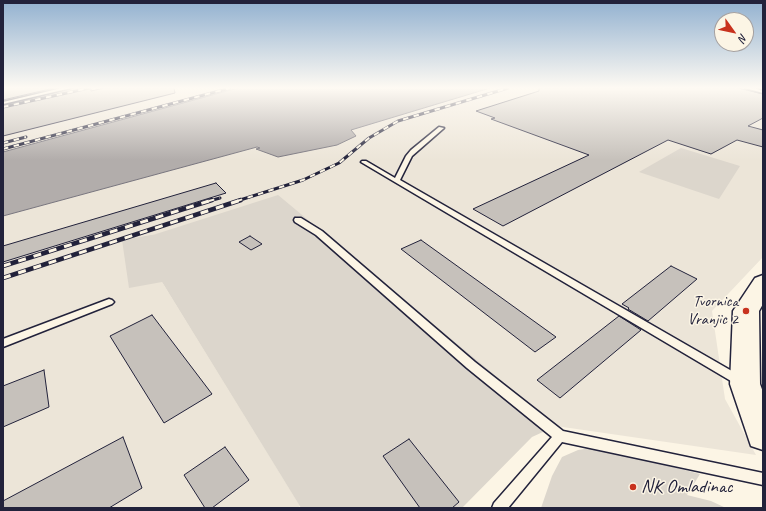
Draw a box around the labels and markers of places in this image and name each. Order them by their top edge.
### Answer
place label: Tvornica Vranjic 2 [688,292,738,330]
marker: Tvornica Vranjic 2 [741,306,751,316]
place label: NK Omladinac [641,476,732,498]
marker: NK Omladinac [628,482,638,492]

